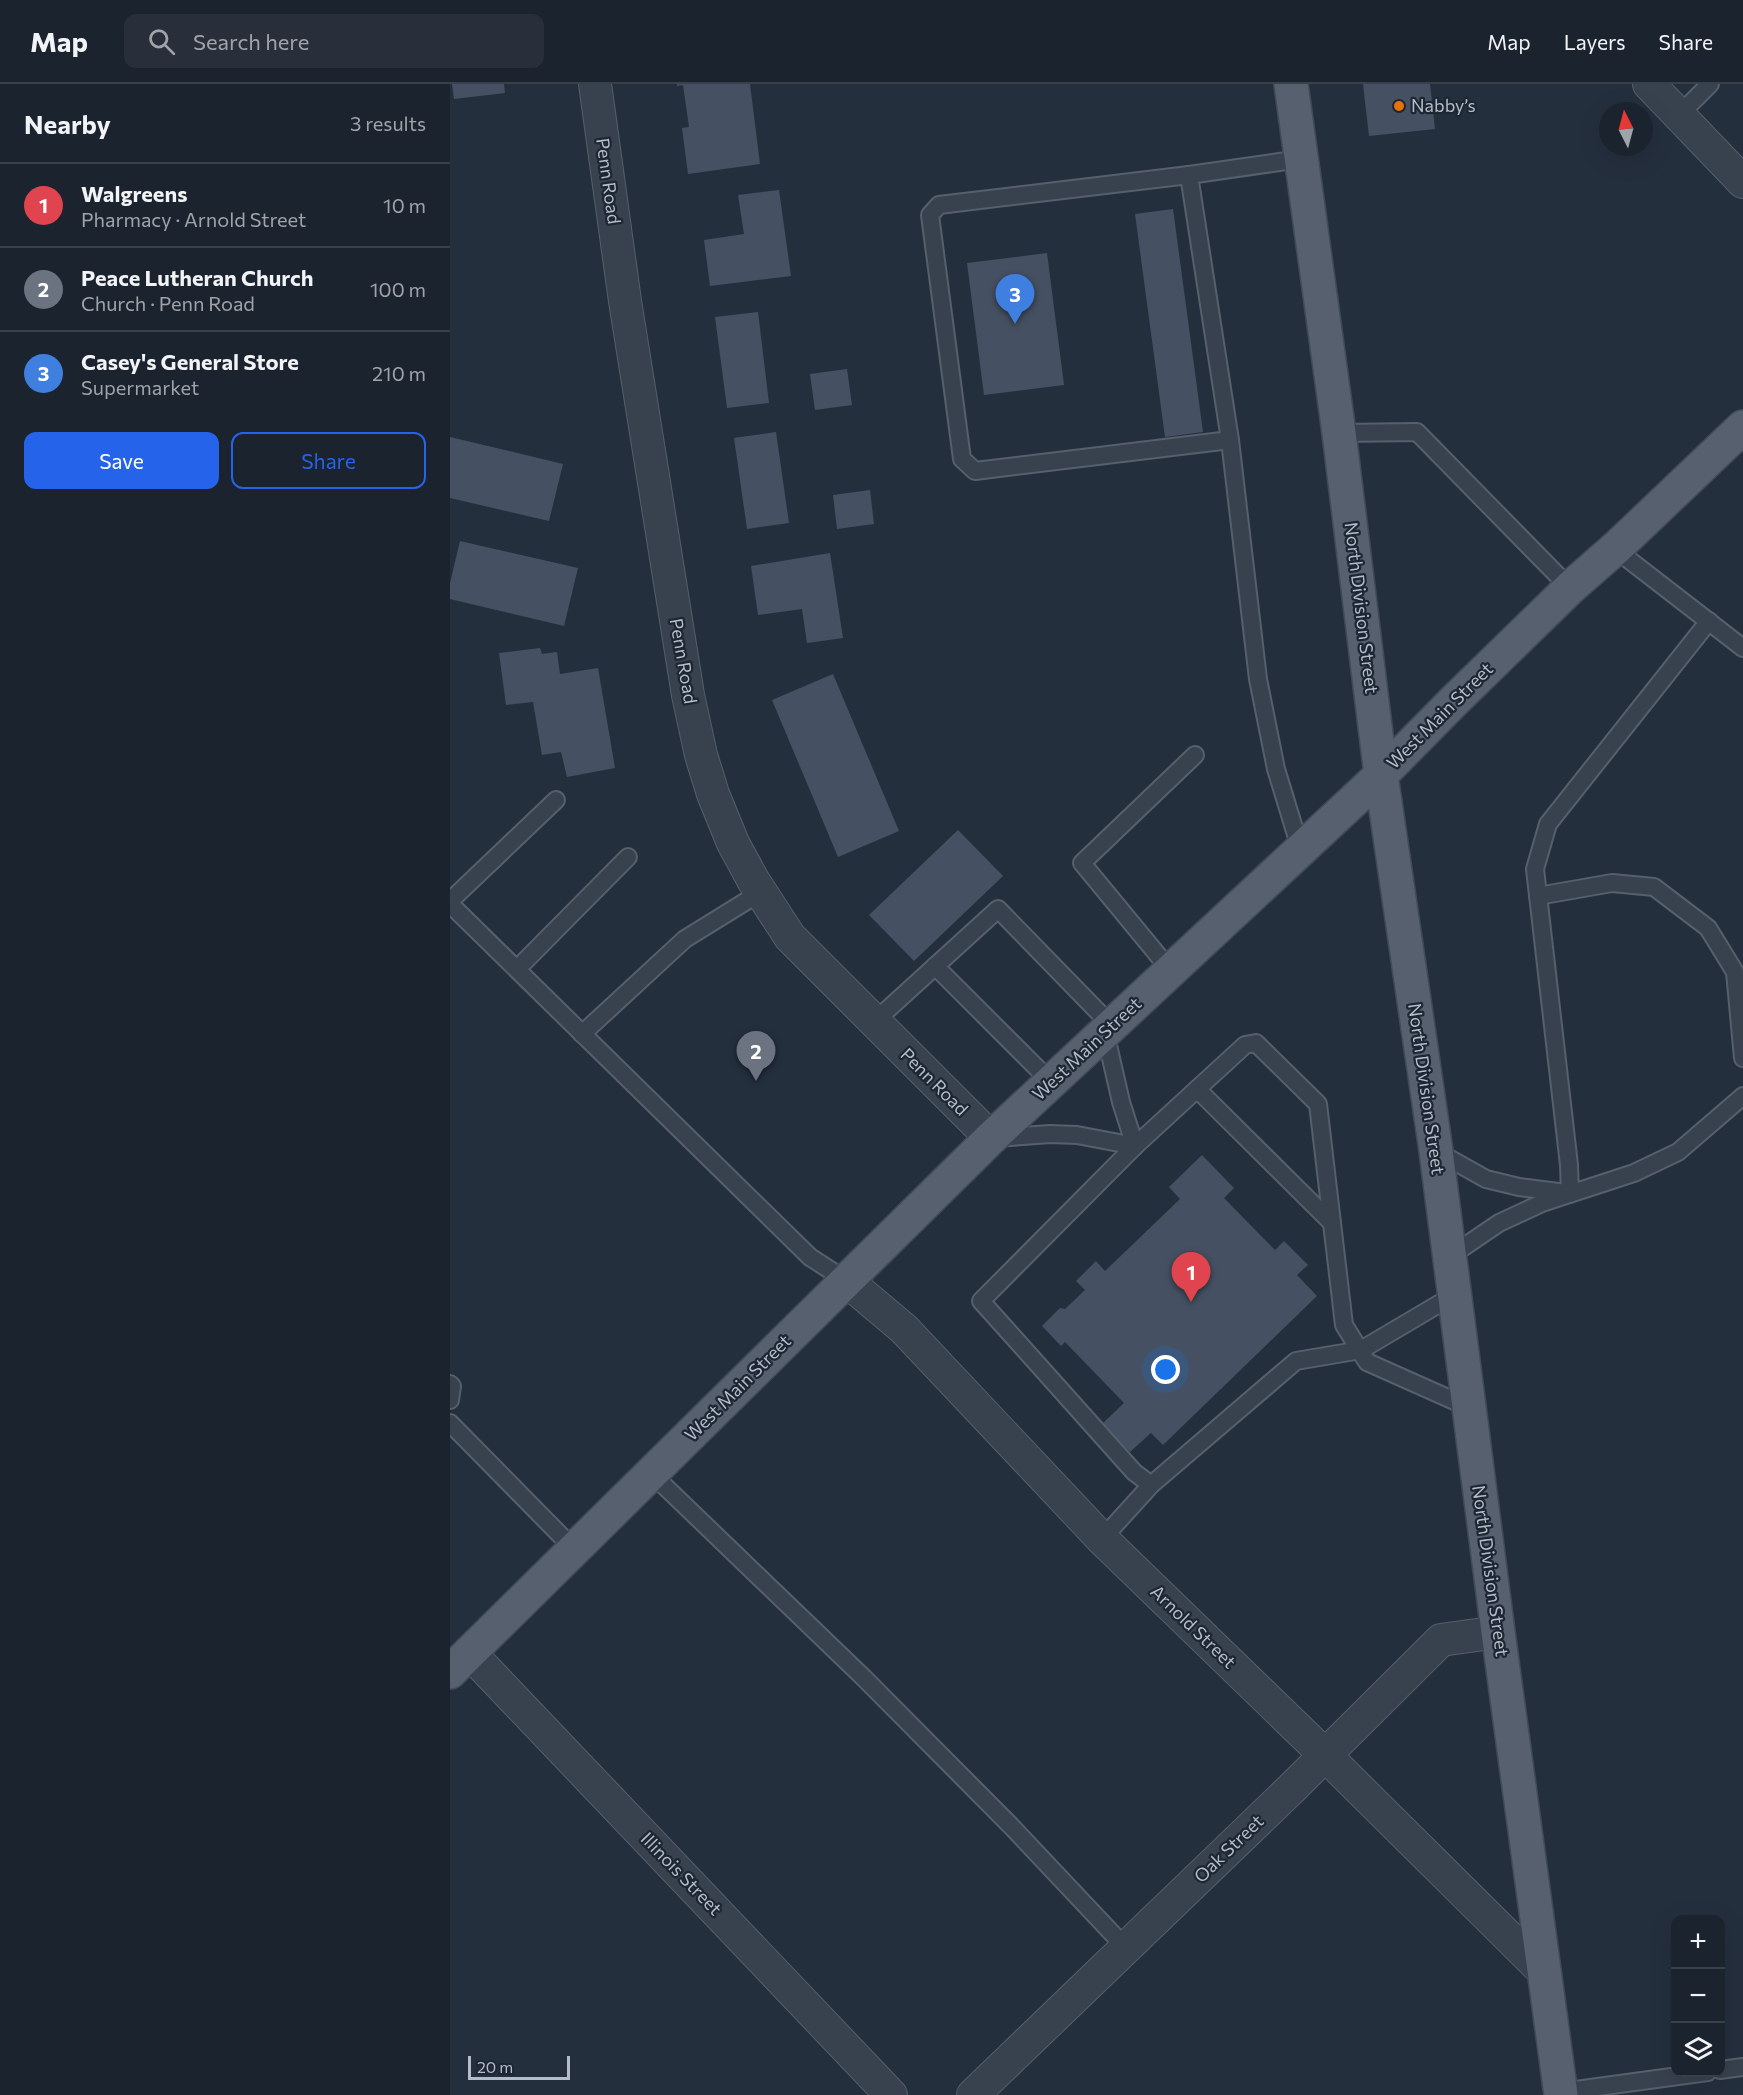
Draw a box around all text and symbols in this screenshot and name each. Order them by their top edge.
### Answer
search box [124,14,544,68]
text: Map [30,24,88,58]
icon: search [145,25,178,58]
text: Search here [193,28,309,55]
text: Map [1487,29,1531,54]
text: Layers [1564,29,1626,54]
text: Share [1659,29,1713,54]
place label: Nabby’s [1411,94,1476,116]
marker: Nabby’s [1392,99,1406,113]
north arrow [1599,102,1653,156]
text: Nearby [24,108,111,139]
text: 3 results [350,111,426,135]
street label: Penn Road [592,136,626,225]
text: Walgreens [81,180,187,207]
text: 1 [39,193,48,217]
text: 10 m [383,193,426,217]
text: Pharmacy · Arnold Street [81,207,306,231]
text: Peace Lutheran Church [81,264,313,291]
pin: 3 [996,274,1034,324]
text: 2 [38,277,49,301]
text: 100 m [370,277,426,301]
text: Church · Penn Road [81,291,255,315]
text: Casey's General Store [81,348,299,375]
text: 3 [38,361,49,385]
text: 210 m [372,361,426,385]
text: Supermarket [81,375,199,399]
button: Save [24,432,219,489]
button: Share [231,432,426,489]
street label: North Division Street [1341,521,1383,695]
street label: Penn Road [666,616,702,705]
street label: West Main Street [1382,658,1497,773]
street label: West Main Street [1027,992,1145,1104]
street label: North Division Street [1404,1002,1450,1176]
pin: 2 [736,1032,776,1081]
street label: Penn Road [896,1043,973,1120]
pin: 1 [1172,1252,1210,1302]
street label: West Main Street [680,1330,795,1445]
your location [1151,1355,1180,1384]
street label: North Division Street [1468,1484,1514,1658]
street label: Arnold Street [1146,1580,1241,1672]
street label: Oak Street [1189,1810,1268,1887]
street label: Illinois Street [637,1827,727,1919]
map controls [1671,1915,1725,2077]
button: + [1671,1915,1725,1969]
button: − [1671,1969,1725,2023]
button: layers [1671,2023,1725,2077]
scale bar [468,2053,570,2080]
text: 20 m [477,2057,513,2076]

